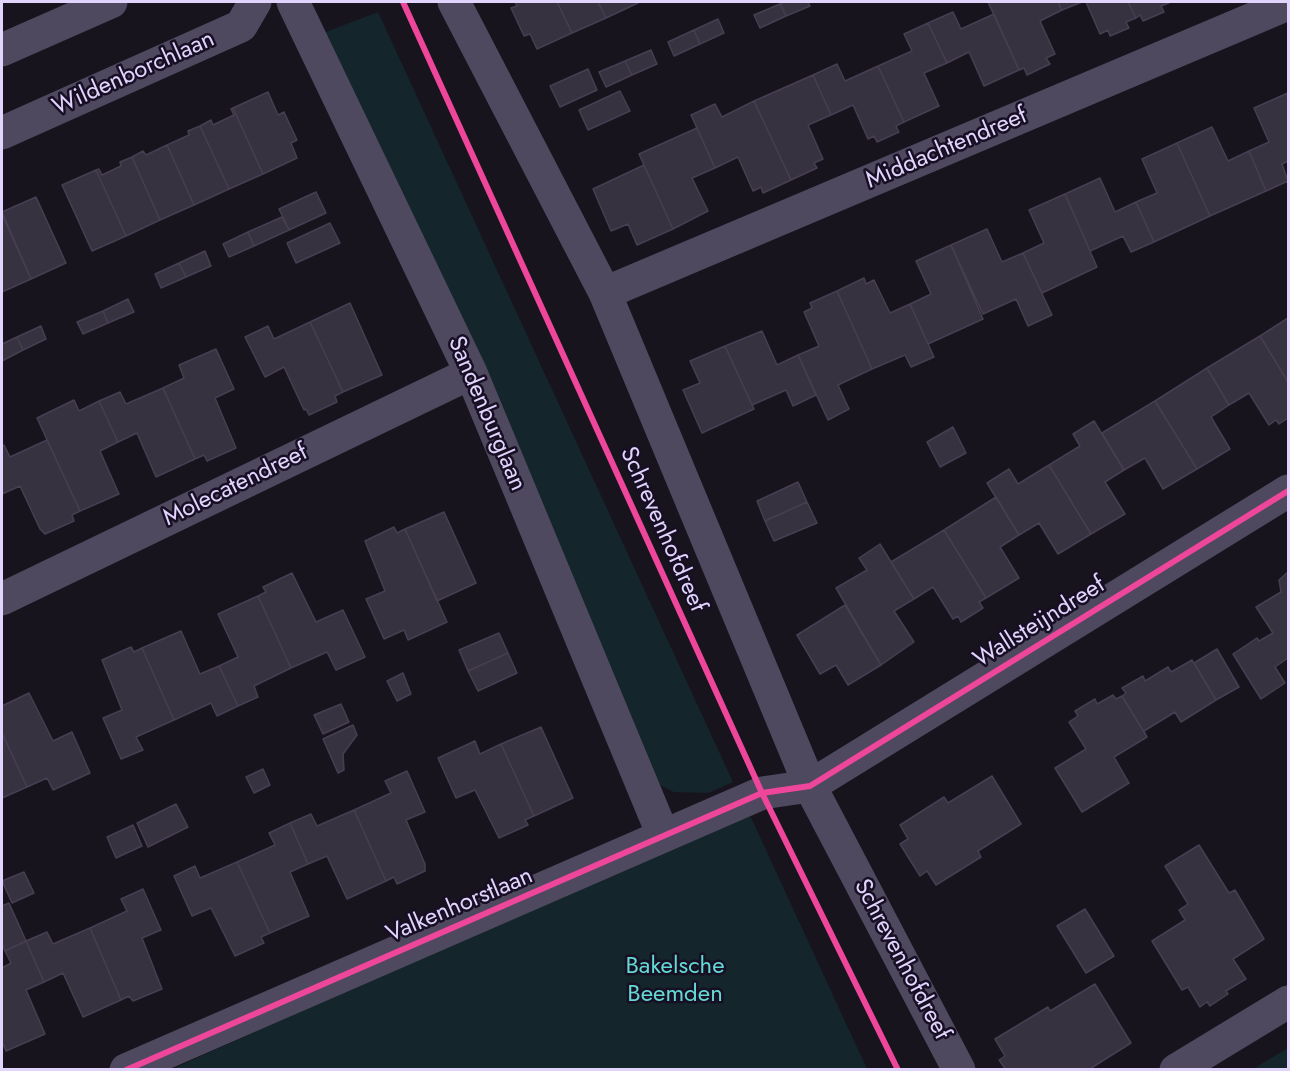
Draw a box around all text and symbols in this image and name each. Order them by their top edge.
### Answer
street label: Wildenborchlaan [49,25,219,123]
street label: Middachtendreef [862,102,1032,196]
street label: Sandenburglaan [441,332,531,496]
street label: Molecatendreef [159,439,313,533]
street label: Schrevenhofdreef [613,443,711,617]
street label: Wallsteijndreef [969,571,1111,675]
street label: Valkenhorstlaan [382,862,538,950]
street label: Schrevenhofdreef [847,875,955,1045]
park label: Bakelsche Beemden [625,953,725,1009]

